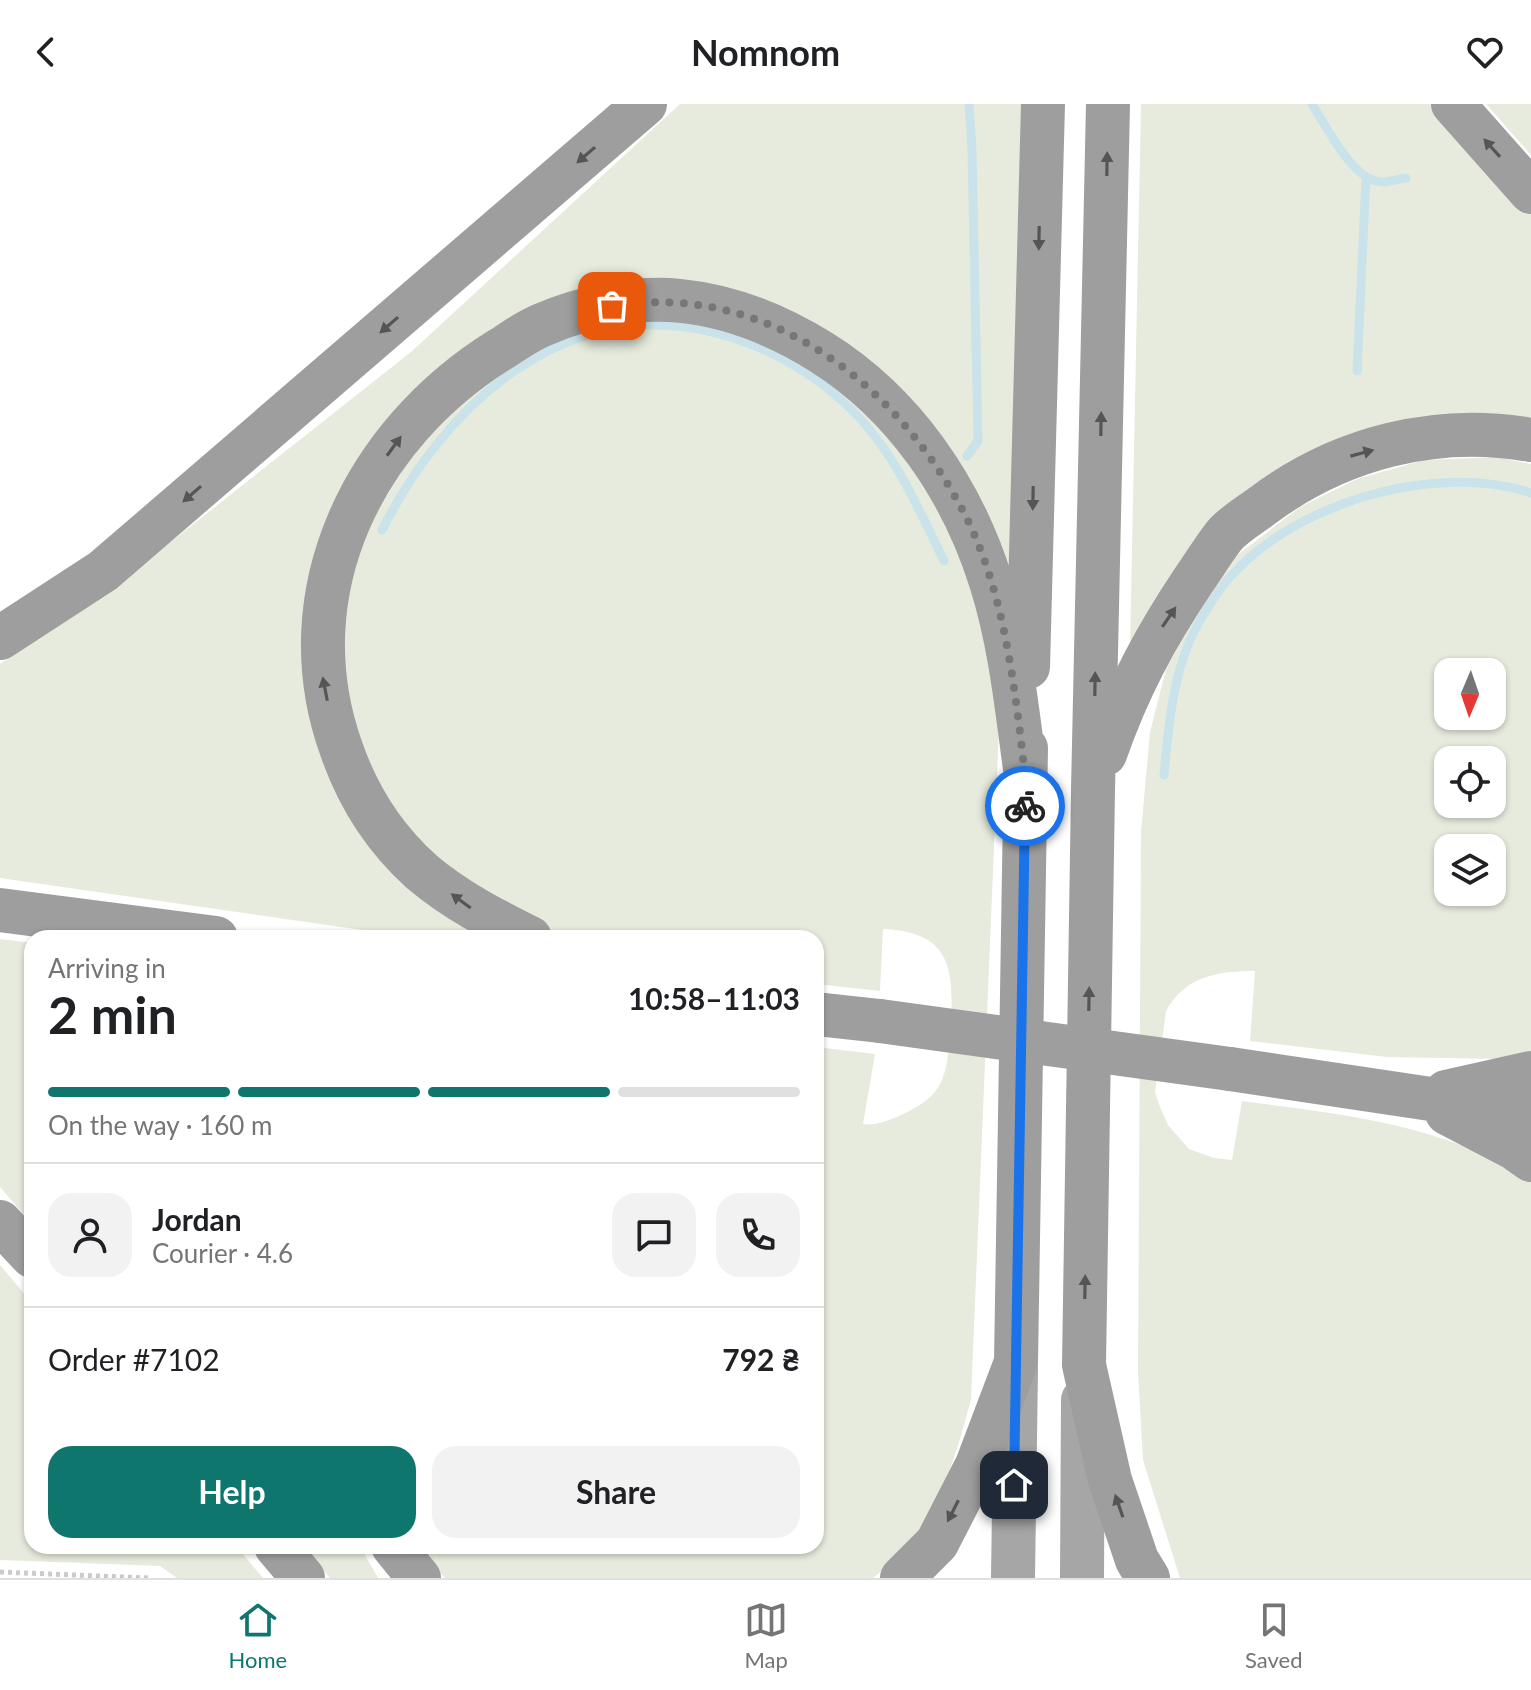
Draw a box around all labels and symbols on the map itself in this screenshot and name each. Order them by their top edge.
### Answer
one-way arrow [1484,138,1501,158]
one-way arrow [576,146,596,163]
one-way arrow [1101,151,1113,176]
one-way arrow [1033,226,1046,251]
pin [578,272,646,340]
one-way arrow [379,316,399,333]
one-way arrow [1095,411,1107,436]
one-way arrow [386,435,402,457]
one-way arrow [1349,446,1374,458]
one-way arrow [182,485,202,502]
one-way arrow [1026,486,1039,511]
one-way arrow [1161,606,1176,627]
north arrow [1434,658,1506,730]
one-way arrow [1089,671,1101,696]
one-way arrow [318,676,331,701]
courier [985,766,1065,846]
one-way arrow [450,893,472,909]
one-way arrow [1083,986,1096,1011]
one-way arrow [1079,1274,1091,1299]
pin [980,1451,1048,1519]
one-way arrow [1112,1494,1124,1518]
one-way arrow [947,1500,960,1523]

